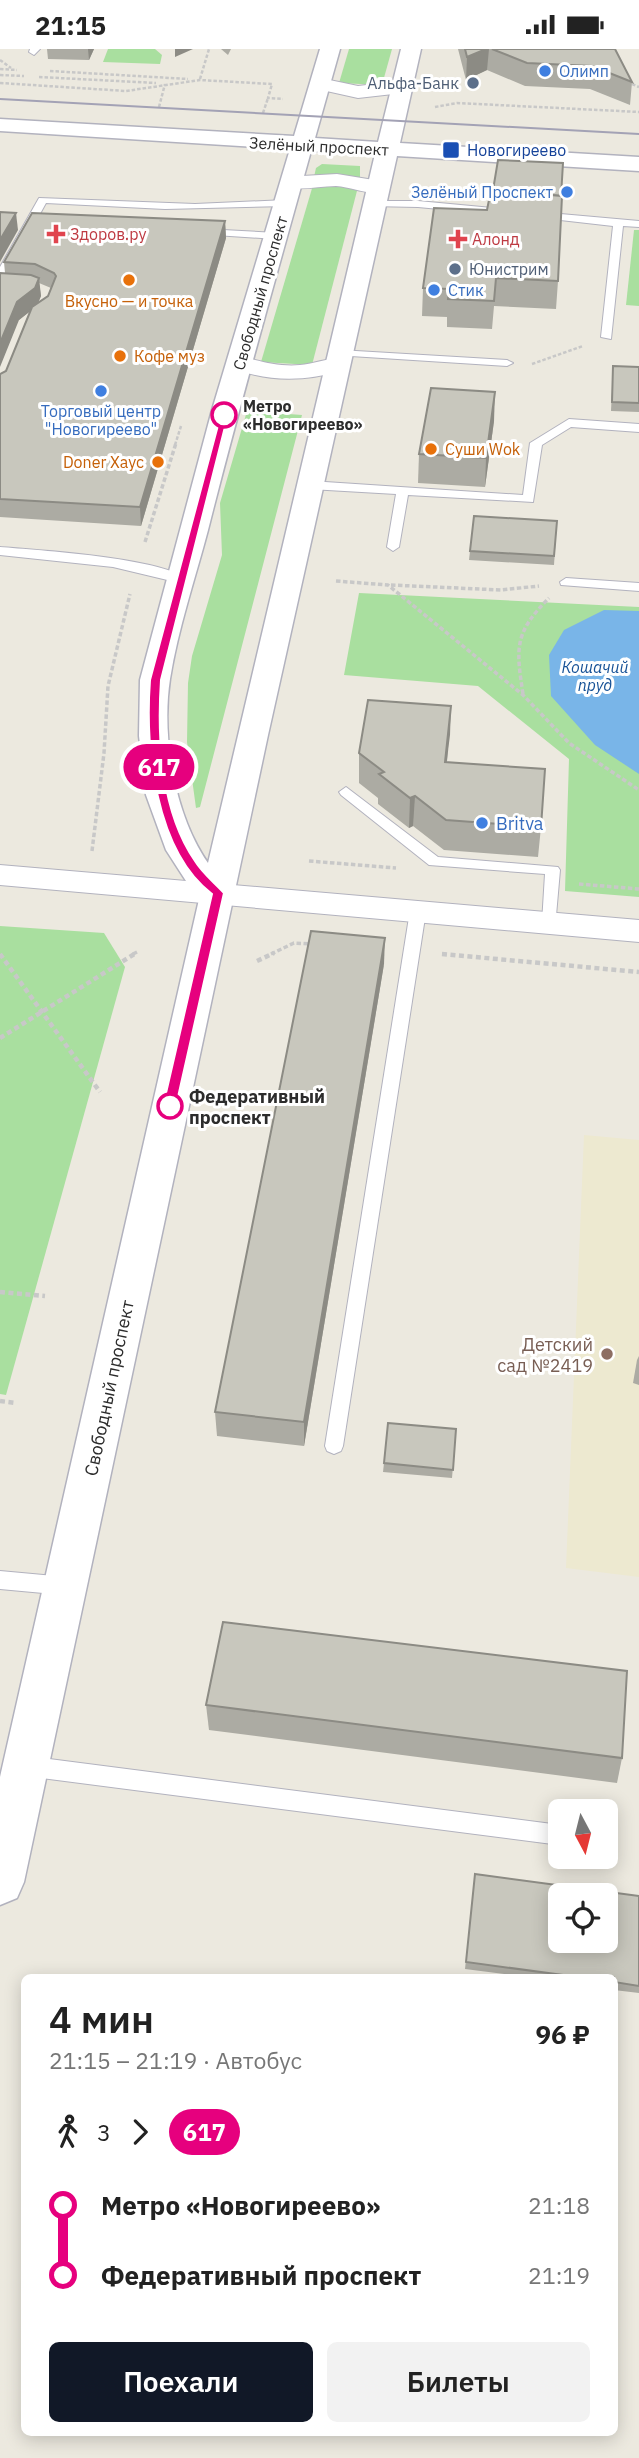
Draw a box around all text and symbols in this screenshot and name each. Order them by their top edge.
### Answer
text: 21:15 [35,8,106,42]
place label: Олимп [559,61,609,81]
marker: Олимп [537,63,553,79]
place label: Альфа-Банк [367,73,459,93]
marker: Альфа-Банк [465,75,481,91]
street label: Зелёный проспект [249,132,390,160]
marker: Новогиреево [441,140,461,160]
place label: Новогиреево [467,140,566,160]
place label: Зелёный Проспект [411,182,553,202]
marker: Зелёный Проспект [559,184,575,200]
street label: Свободный проспект [228,213,292,372]
place label: Здоров.ру [70,224,146,244]
marker: Здоров.ру [48,226,64,242]
place label: Алонд [472,229,520,249]
marker: Алонд [450,231,466,247]
place label: Юнистрим [469,259,549,279]
marker: Юнистрим [447,261,463,277]
marker: Вкусно — и точка [121,272,137,288]
place label: Стик [448,280,484,300]
marker: Стик [426,282,442,298]
place label: Вкусно — и точка [65,291,194,311]
place label: Кофе муз [134,346,205,366]
marker: Кофе муз [112,348,128,364]
marker: Торговый центр "Новогиреево" [93,383,109,399]
place label: Метро «Новогиреево» [243,396,363,434]
place label: Торговый центр "Новогиреево" [41,401,161,439]
marker: Метро «Новогиреево» [211,402,237,428]
place label: Суши Wok [445,439,521,459]
marker: Суши Wok [423,441,439,457]
place label: Doner Хаус [63,452,144,472]
marker: Doner Хаус [150,454,166,470]
water label: Кошачий пруд [561,657,629,695]
line badge: 617 [119,744,199,790]
text: 617 [137,751,181,783]
place label: Britva [496,812,544,835]
marker: Britva [474,815,490,831]
place label: Федеративный проспект [189,1085,325,1129]
marker: Федеративный проспект [157,1093,183,1119]
street label: Свободный проспект [79,1297,139,1478]
place label: Детский сад №2419 [497,1333,593,1377]
marker: Детский сад №2419 [599,1346,615,1362]
north arrow [548,1799,618,1869]
map controls [548,1799,618,1953]
button: locate [548,1883,618,1953]
text: 4 мин [49,1994,154,2043]
text: 96 ₽ [535,2017,590,2051]
text: 21:15 – 21:19 · Автобус [49,2045,302,2075]
icon: walk [49,2113,87,2151]
icon: forward [121,2113,159,2151]
text: 617 [183,2116,226,2148]
text: 3 [97,2117,111,2147]
text: Метро «Новогиреево» [101,2188,380,2222]
text: 21:18 [528,2190,590,2220]
text: Федеративный проспект [101,2258,421,2292]
text: 21:19 [528,2260,590,2290]
button: Поехали [49,2342,313,2422]
button: Билеты [327,2342,590,2422]

